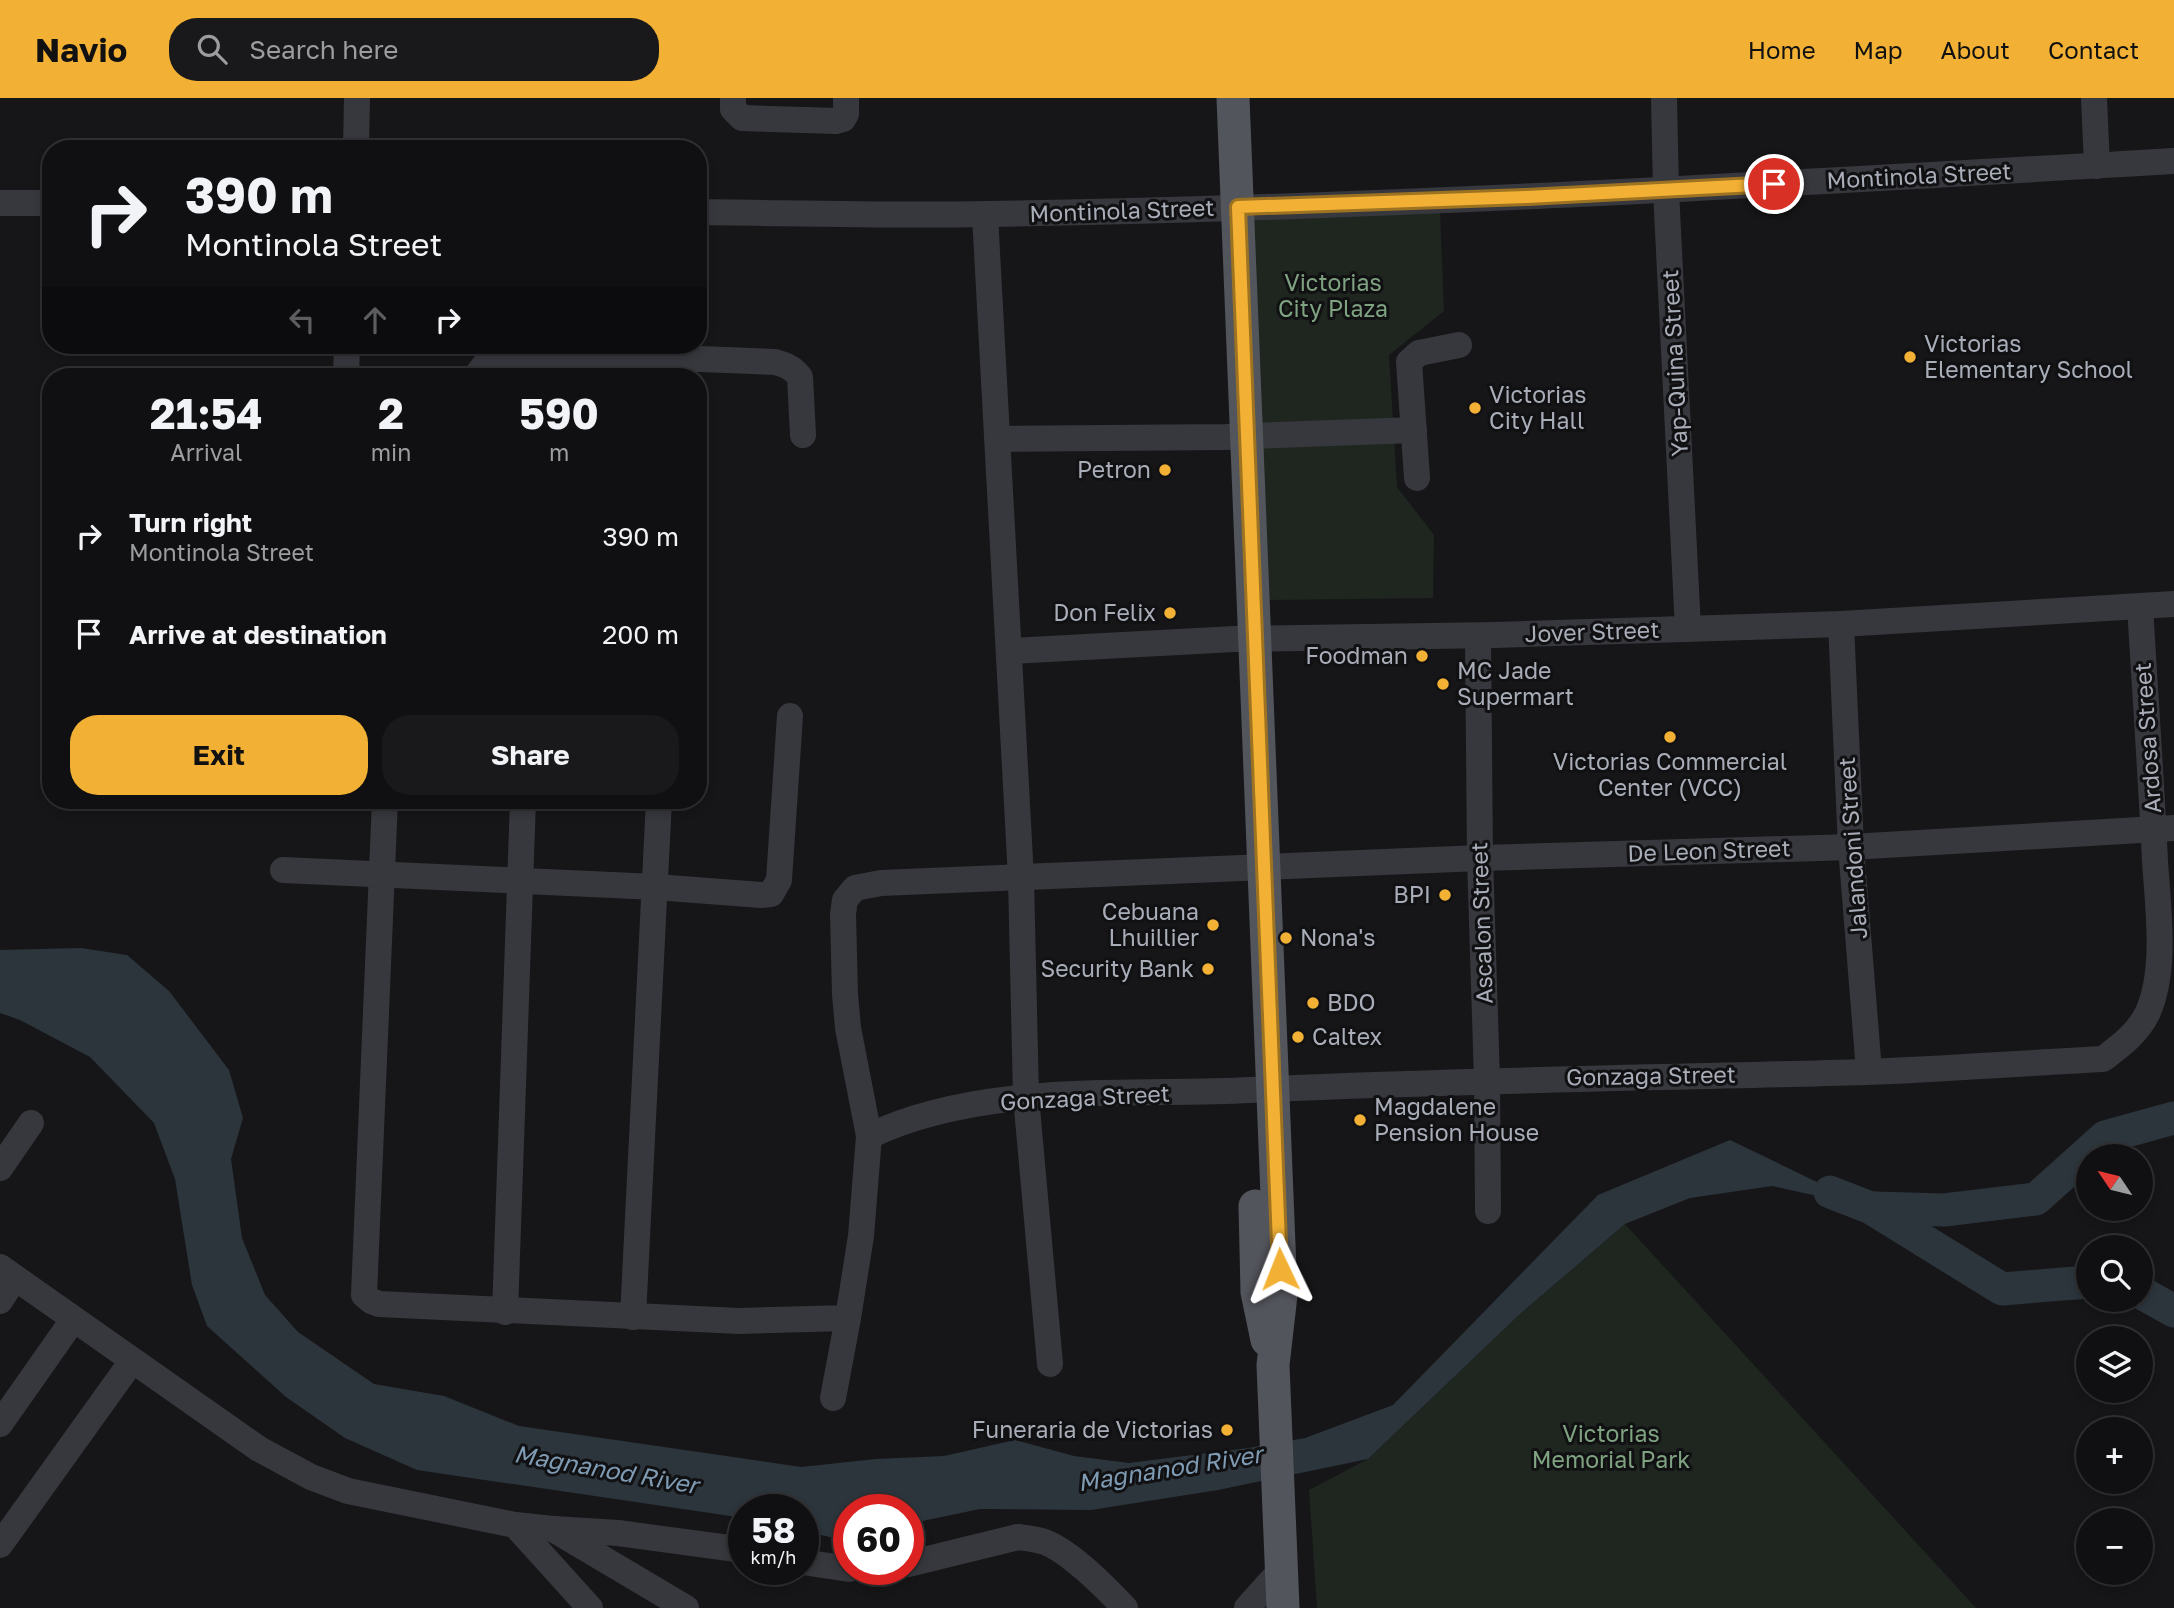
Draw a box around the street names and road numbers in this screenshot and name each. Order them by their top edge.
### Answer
street label: Montinola Street [1826,156,2012,194]
street label: Montinola Street [1029,193,1215,227]
street label: Yap-Quina Street [1655,269,1693,457]
street label: Jover Street [1524,615,1660,647]
street label: Ardosa Street [2128,662,2166,814]
street label: Jalandoni Street [1832,756,1872,940]
street label: De Leon Street [1627,833,1791,867]
street label: Ascalon Street [1464,842,1498,1004]
street label: Gonzaga Street [1566,1060,1736,1090]
street label: Gonzaga Street [999,1079,1170,1115]

